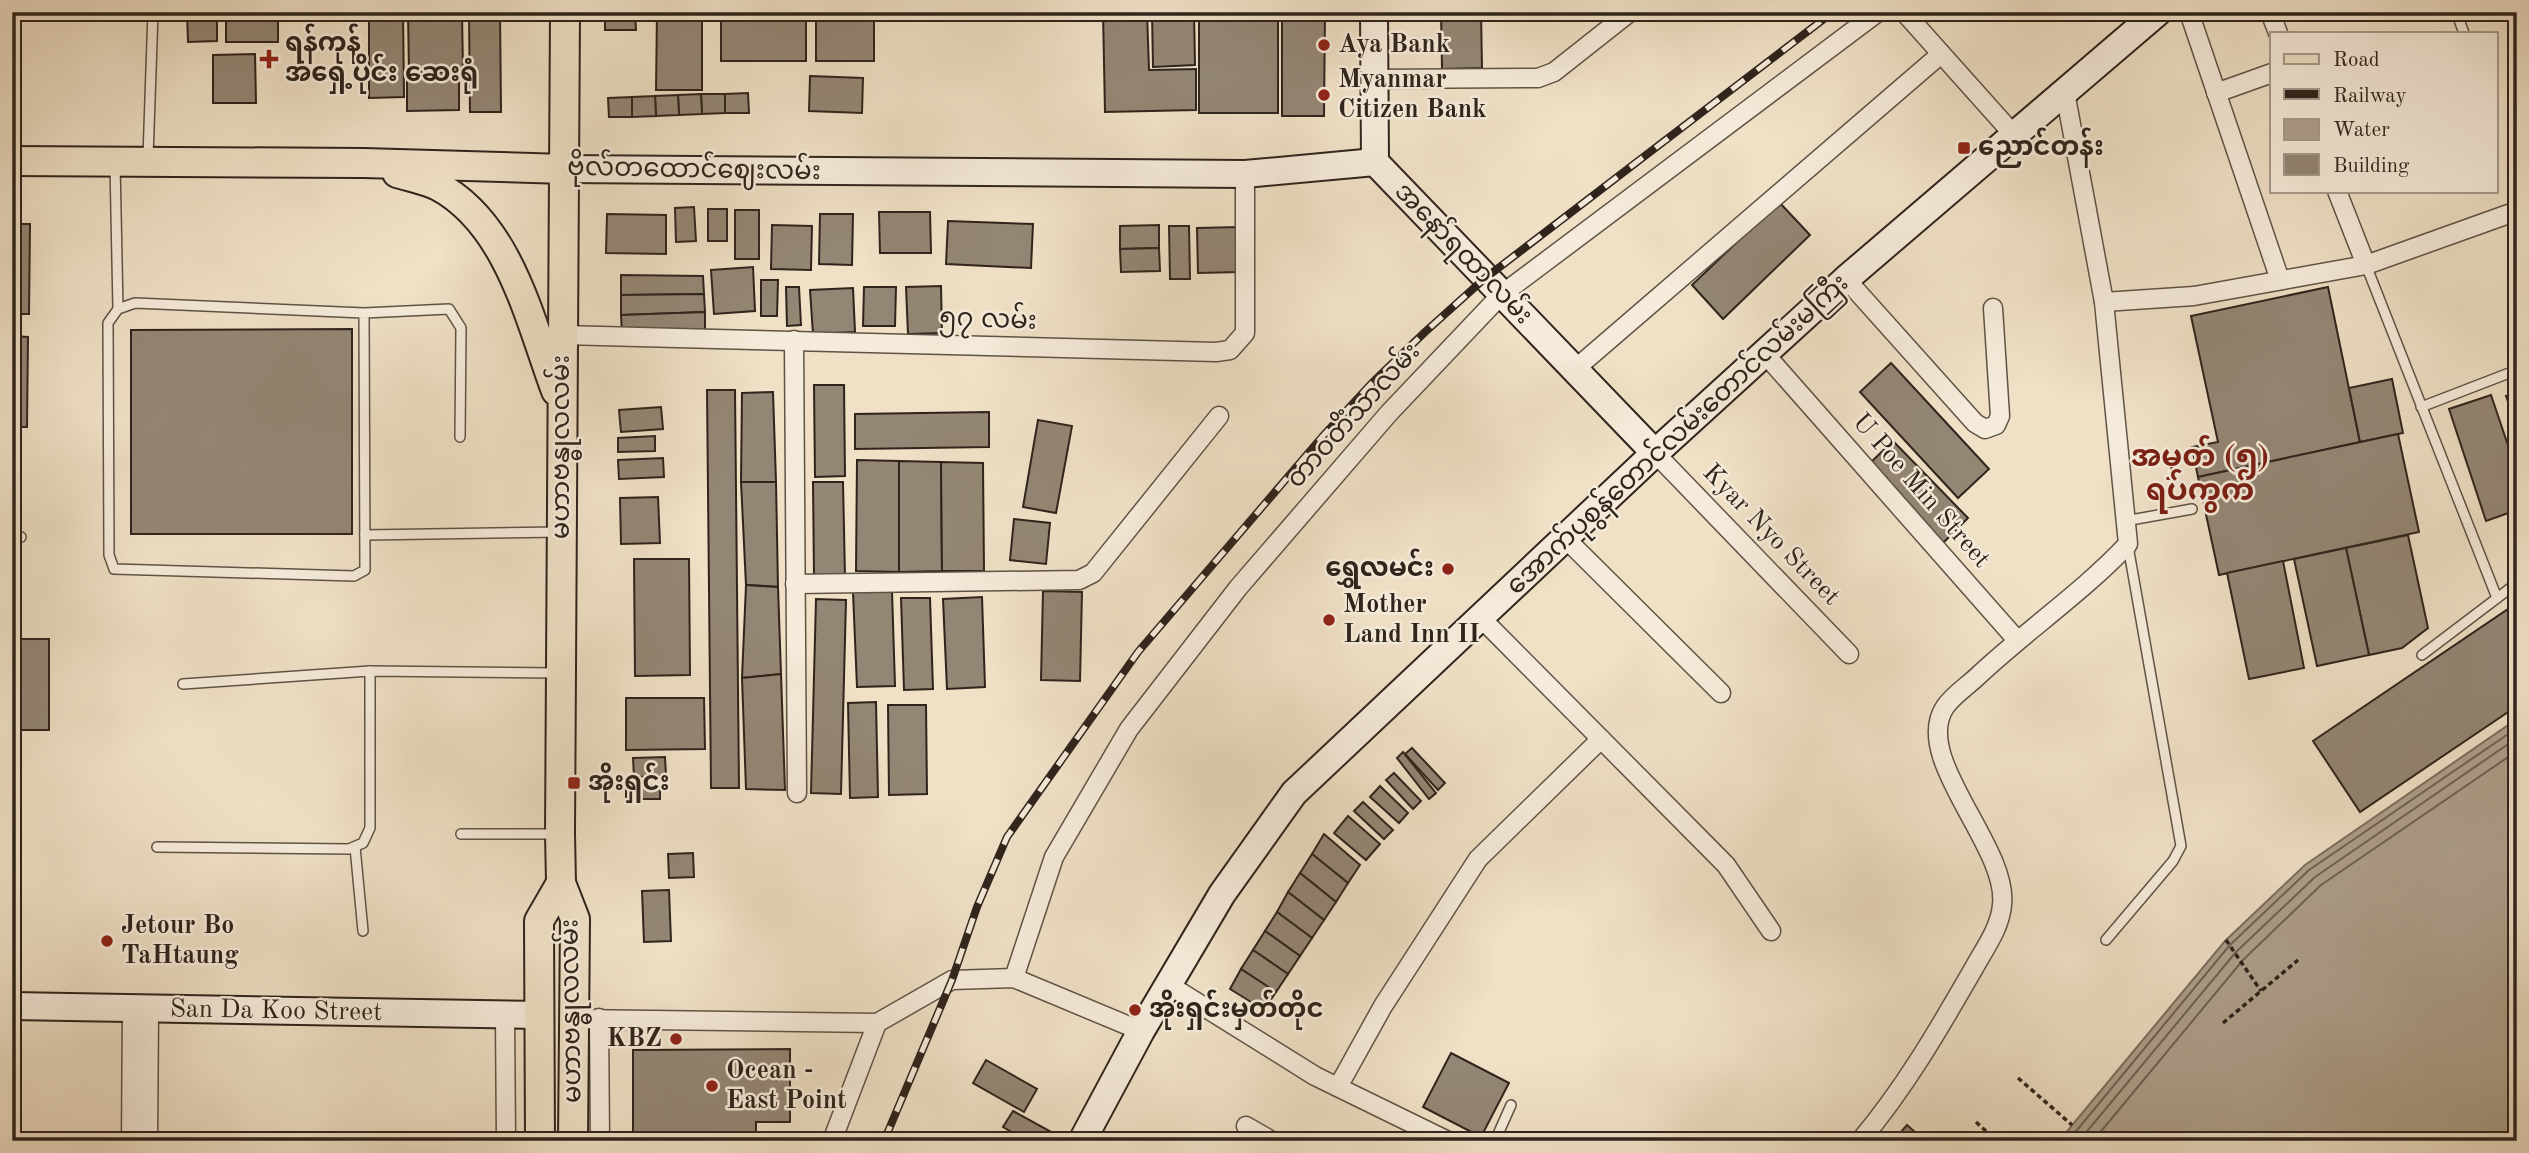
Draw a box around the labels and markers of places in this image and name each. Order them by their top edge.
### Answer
place label: ရန်ကုန် အရှေ့ပိုင်း ဆေးရုံ [285,23,478,94]
place label: Aya Bank [1338,32,1451,58]
marker: Aya Bank [1316,37,1332,53]
marker: ရန်ကုန် အရှေ့ပိုင်း ဆေးရုံ [259,49,279,69]
place label: Myanmar Citizen Bank [1338,67,1487,123]
marker: Myanmar Citizen Bank [1316,87,1332,103]
place label: ညောင်တန်း [1978,127,2104,168]
marker: ညောင်တန်း [1956,140,1972,156]
place label: ရွှေလမင်း [1325,548,1434,589]
marker: ရွှေလမင်း [1440,561,1456,577]
place label: Mother Land Inn II [1343,592,1480,648]
marker: Mother Land Inn II [1321,612,1337,628]
place label: အိုးရှင်း [588,762,670,803]
marker: အိုးရှင်း [566,775,582,791]
place label: Jetour Bo TaHtaung [121,913,239,969]
marker: Jetour Bo TaHtaung [99,933,115,949]
place label: အိုးရှင်းမှတ်တိုင [1149,989,1324,1030]
marker: အိုးရှင်းမှတ်တိုင [1127,1002,1143,1018]
place label: KBZ [607,1026,662,1052]
marker: KBZ [668,1031,684,1047]
place label: Ocean - East Point [726,1058,847,1114]
marker: Ocean - East Point [704,1078,720,1094]

